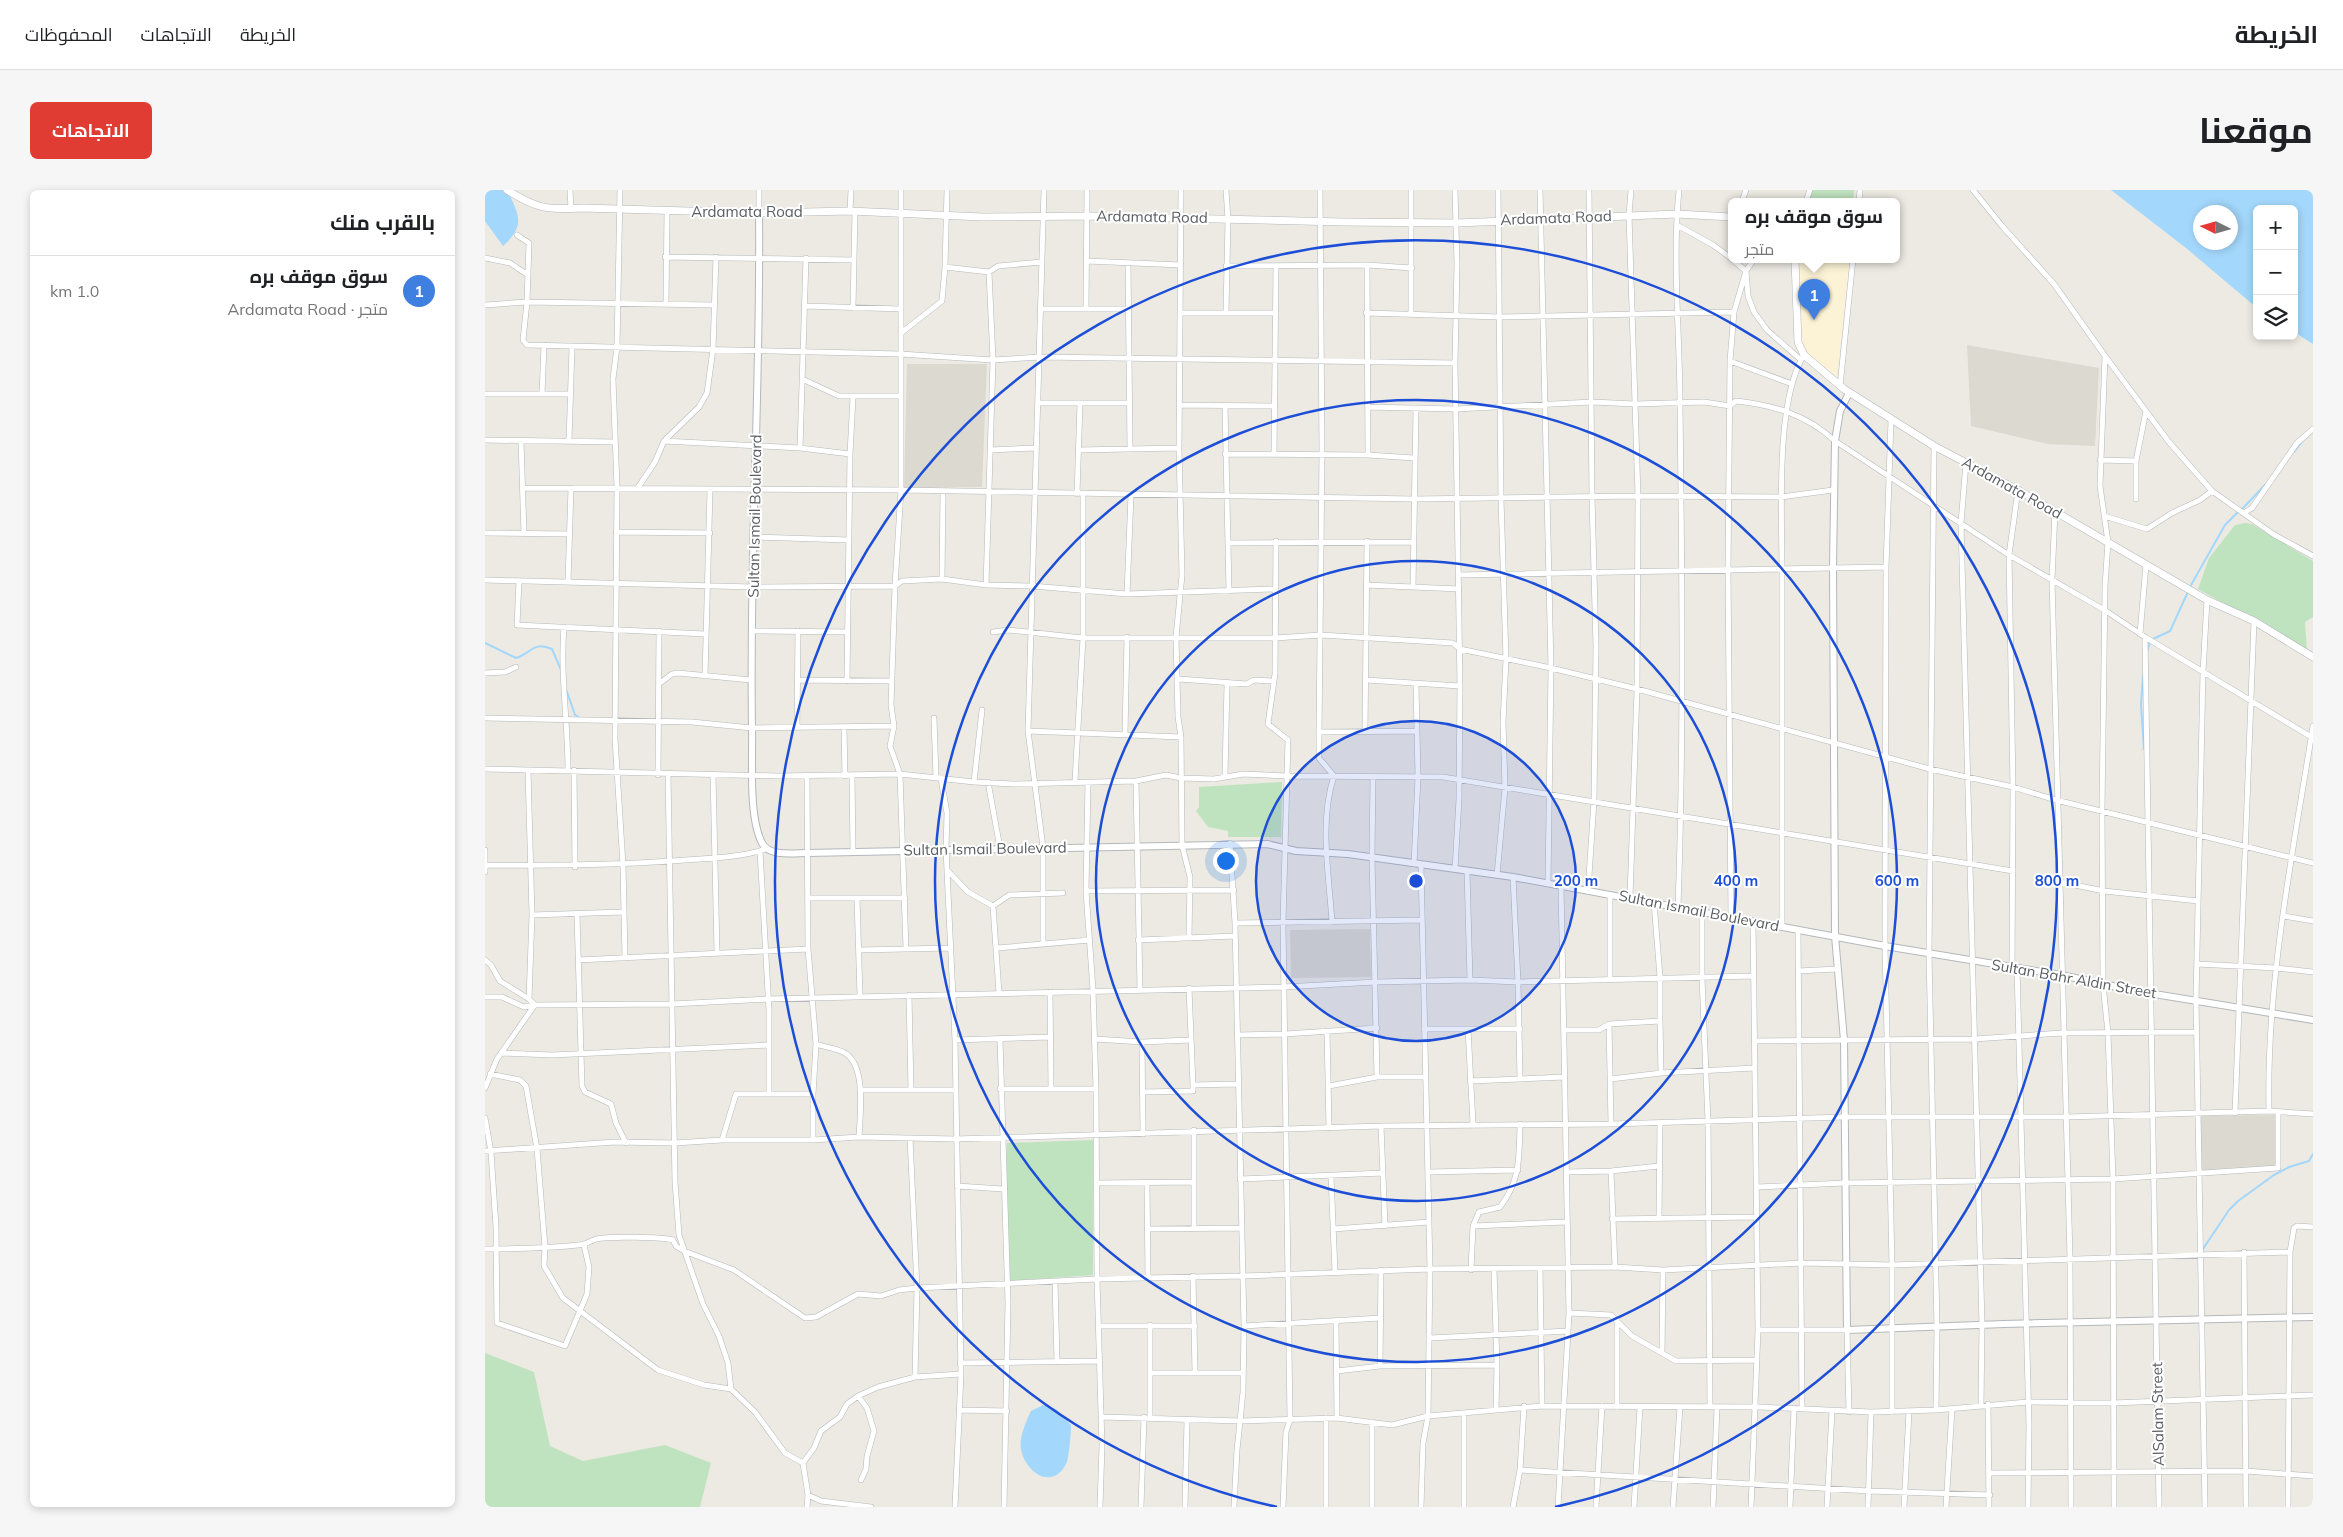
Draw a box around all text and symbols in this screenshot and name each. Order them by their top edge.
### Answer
text: الخريطة [2235,19,2318,49]
text: المحفوظات [25,23,113,46]
text: الاتجاهات [141,23,212,46]
text: الخريطة [240,23,296,46]
button: الاتجاهات [30,102,152,159]
text: موقعنا [2199,108,2313,152]
popup [1728,198,1900,263]
street label: Ardamata Road [691,202,803,221]
text: سوق موقف بره [1745,204,1883,228]
north arrow [2193,205,2238,250]
map controls [2253,205,2298,340]
button: + [2253,205,2298,250]
street label: Ardamata Road [1096,206,1208,227]
street label: Ardamata Road [1500,206,1612,229]
text: بالقرب منك [330,209,435,235]
text: متجر [1745,239,1774,259]
button: − [2253,250,2298,295]
text: سوق موقف بره [250,264,388,288]
pin: 1 [1798,279,1830,320]
text: 1.0 km [50,281,99,301]
text: 1 [414,281,424,301]
button: layers [2253,295,2298,340]
text: متجر · Ardamata Road [228,299,388,319]
street label: Sultan Ismail Boulevard [744,434,765,598]
street label: Ardamata Road [1959,452,2066,523]
street label: Sultan Ismail Boulevard [903,838,1067,859]
your location [1213,848,1239,874]
text: 200 m [1554,871,1598,890]
text: 400 m [1714,871,1758,890]
text: 600 m [1875,871,1919,890]
text: 800 m [2035,871,2079,890]
centre of rings [1407,872,1425,890]
street label: Sultan Ismail Boulevard [1617,886,1781,935]
street label: Sultan Bahr Aldin Street [1990,955,2158,1002]
street label: AlSalam Street [2147,1362,2168,1466]

